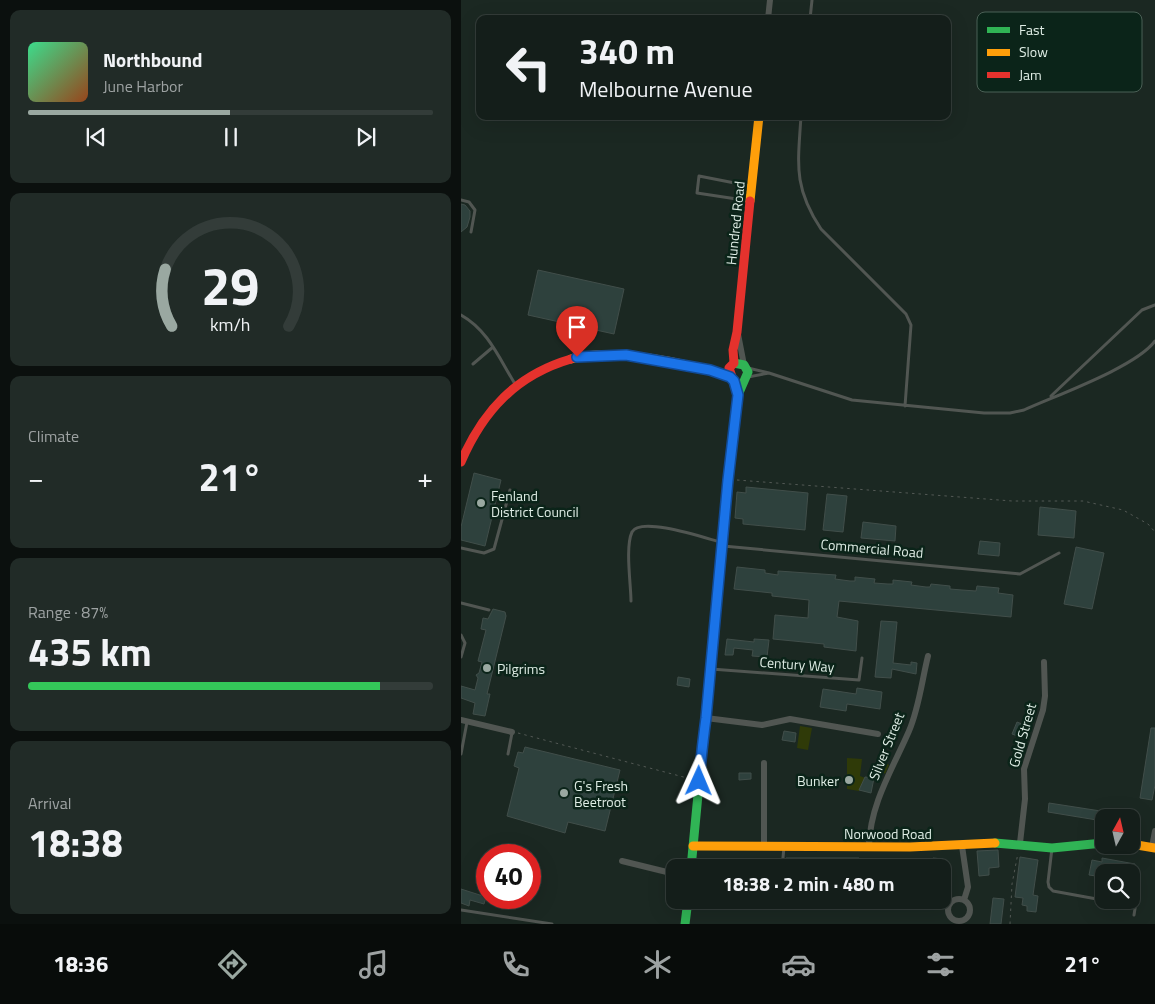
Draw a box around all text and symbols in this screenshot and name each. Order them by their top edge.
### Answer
legend [977,12,1142,92]
text: Fast [1019,19,1044,40]
text: 340 m [579,24,675,78]
icon: left [496,35,561,100]
text: Slow [1019,41,1048,62]
text: Northbound [103,45,203,74]
text: Jam [1019,64,1042,85]
text: Melbourne Avenue [579,72,753,106]
text: June Harbor [103,74,183,98]
icon: previous [82,123,110,151]
icon: pause [217,123,245,151]
icon: next [352,123,380,151]
street label: Hundred Road [720,180,750,266]
text: 29 [201,246,260,325]
pin [556,306,598,357]
text: km/h [210,311,251,338]
icon: arrive [563,313,591,341]
text: Climate [28,424,79,448]
text: 21° [199,448,262,506]
text: − [28,456,44,499]
text: + [417,456,433,499]
place label: Fenland District Council [491,485,579,522]
marker: Fenland District Council [475,497,487,509]
street label: Commercial Road [820,533,924,563]
text: Range · 87% [28,600,108,624]
text: 435 km [28,623,152,681]
street label: Century Way [759,651,835,677]
place label: Pilgrims [497,658,545,679]
marker: Pilgrims [481,662,493,674]
street label: Gold Street [1003,700,1041,770]
street label: Silver Street [863,709,909,783]
position arrow [672,754,724,806]
place label: Bunker [797,770,839,791]
marker: Bunker [843,774,855,786]
place label: G's Fresh Beetroot [574,775,628,812]
marker: G's Fresh Beetroot [558,787,570,799]
text: Arrival [28,791,71,815]
north arrow [1095,809,1140,854]
map controls [1095,809,1140,909]
text: 18:38 [28,814,123,872]
street label: Norwood Road [844,823,932,844]
speed limit sign: 40 [476,844,541,909]
button: search [1095,864,1140,909]
text: 18:38 · 2 min · 480 m [722,869,895,898]
text: 18:36 [53,947,108,981]
icon: directions [215,947,250,982]
icon: music [356,947,391,982]
icon: phone [498,947,533,982]
icon: climate [640,947,675,982]
icon: car [781,947,816,982]
icon: filters [923,947,958,982]
text: 21° [1065,947,1102,981]

